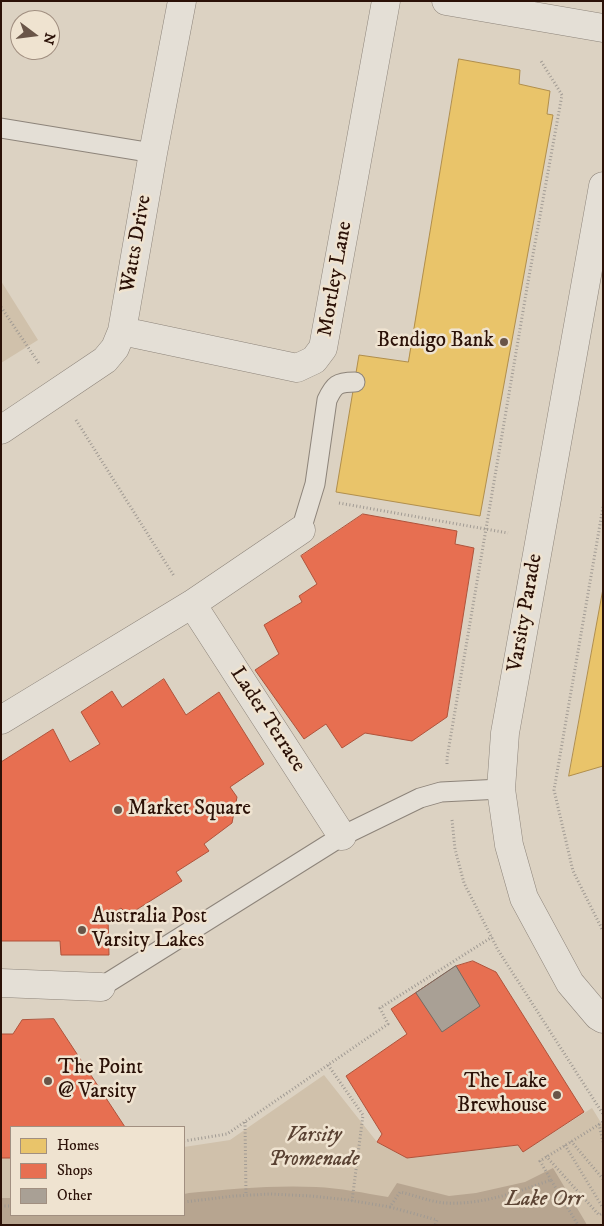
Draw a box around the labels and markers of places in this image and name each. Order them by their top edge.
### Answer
place label: Bendigo Bank [377,329,494,355]
marker: Bendigo Bank [498,336,510,348]
place label: Market Square [128,797,251,823]
marker: Market Square [112,804,124,816]
place label: Australia Post Varsity Lakes [92,905,207,955]
marker: Australia Post Varsity Lakes [76,924,88,936]
place label: The Point @ Varsity [58,1056,143,1106]
place label: The Lake Brewhouse [457,1070,547,1120]
marker: The Point @ Varsity [42,1075,54,1087]
marker: The Lake Brewhouse [551,1089,563,1101]

